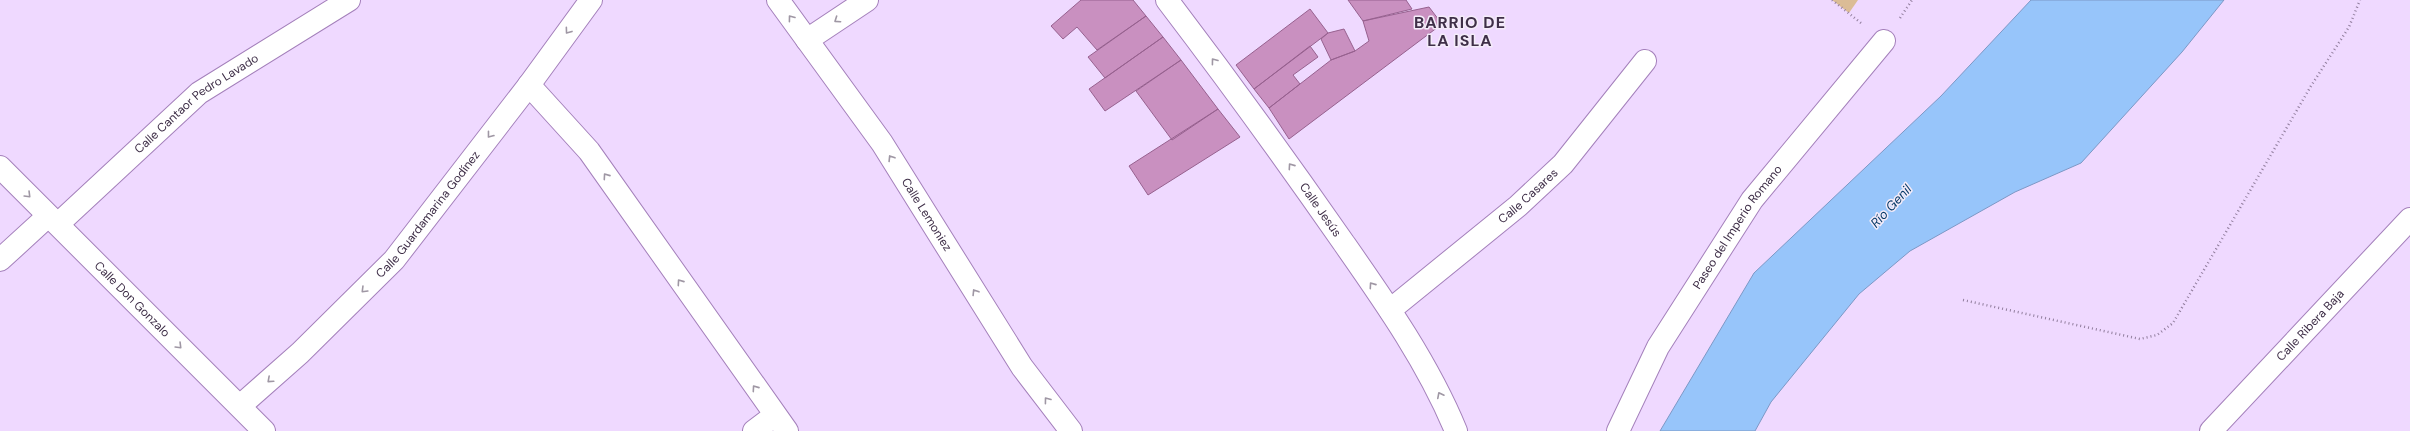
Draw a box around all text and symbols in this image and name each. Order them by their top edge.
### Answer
district label: BARRIO DE LA ISLA [1414,12,1506,51]
one-way arrow [788,15,796,22]
one-way arrow [834,15,841,23]
one-way arrow [566,27,573,34]
street label: Calle Cantaor Pedro Lavado [131,50,261,157]
one-way arrow [1211,59,1218,66]
one-way arrow [488,131,495,138]
street label: Calle Guardamarina Godínez [372,148,483,281]
one-way arrow [889,155,896,162]
street label: Paseo del Imperio Romano [1689,162,1786,292]
one-way arrow [1288,163,1296,170]
street label: Calle Casares [1495,165,1561,227]
one-way arrow [604,173,611,180]
street label: Calle Lemoniez [898,175,955,254]
street label: Calle Jesús [1296,180,1345,240]
water label: Río Genil [1867,180,1916,231]
one-way arrow [23,190,30,198]
street label: Calle Don Gonzalo [91,258,174,341]
one-way arrow [677,279,685,286]
one-way arrow [1370,282,1377,289]
one-way arrow [361,285,369,293]
street label: Calle Ribera Baja [2273,286,2348,364]
one-way arrow [973,289,980,296]
one-way arrow [174,341,182,349]
one-way arrow [267,375,275,383]
one-way arrow [753,386,760,393]
one-way arrow [1438,392,1445,399]
one-way arrow [1045,397,1052,404]

